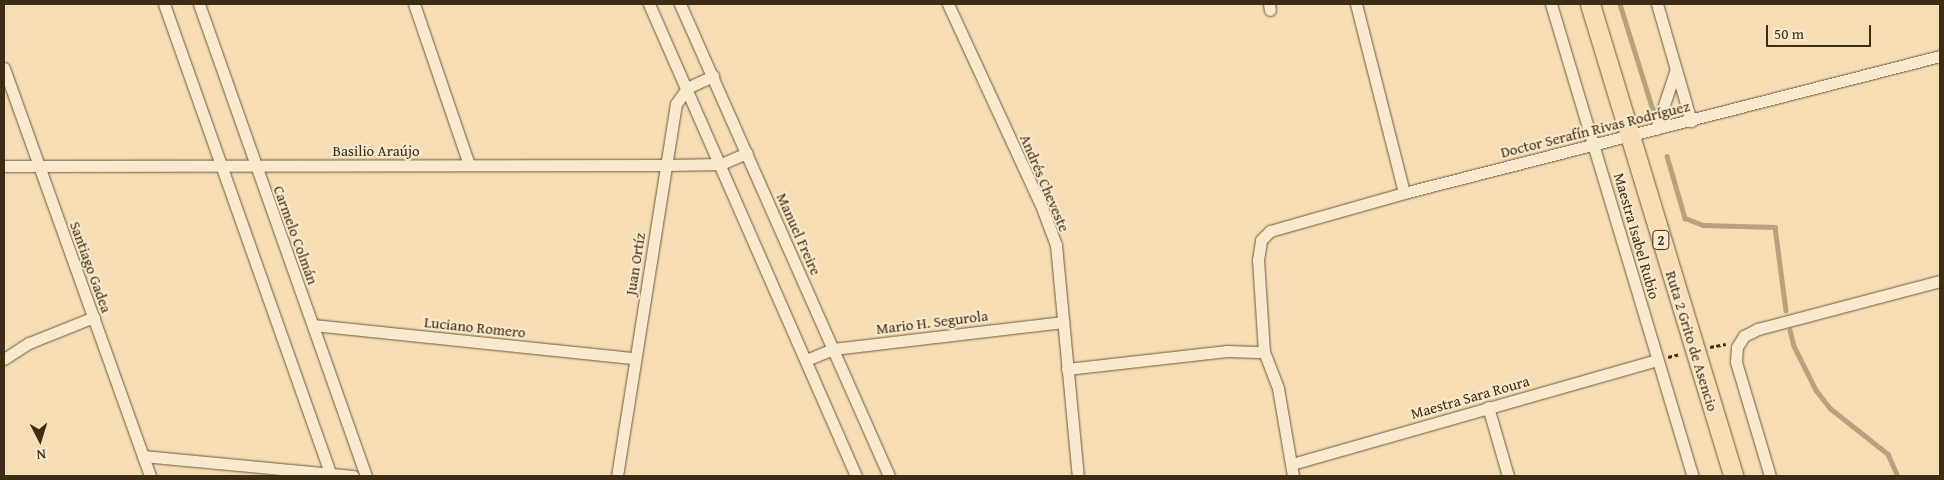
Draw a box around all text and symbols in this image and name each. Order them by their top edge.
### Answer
scale bar [1769,15,1874,47]
text: 50 m [1774,23,1804,44]
street label: Doctor Serafín Rivas Rodríguez [1499,97,1691,161]
street label: Andrés Cheveste [1016,132,1074,234]
street label: Basilio Araújo [332,142,420,160]
street label: Maestra Isabel Rubio [1610,171,1664,301]
street label: Carmelo Colmán [270,183,322,287]
street label: Manuel Freire [773,190,825,278]
street label: Santiago Gadea [66,219,116,315]
road number: 2 [1652,228,1670,252]
street label: Juan Ortíz [621,231,649,297]
street label: Ruta 2 Grito de Asencio [1662,269,1722,413]
street label: Mario H. Segurola [875,306,989,338]
street label: Luciano Romero [423,313,527,341]
street label: Maestra Sara Roura [1409,371,1531,423]
north arrow [15,415,65,465]
text: N [36,445,47,465]

